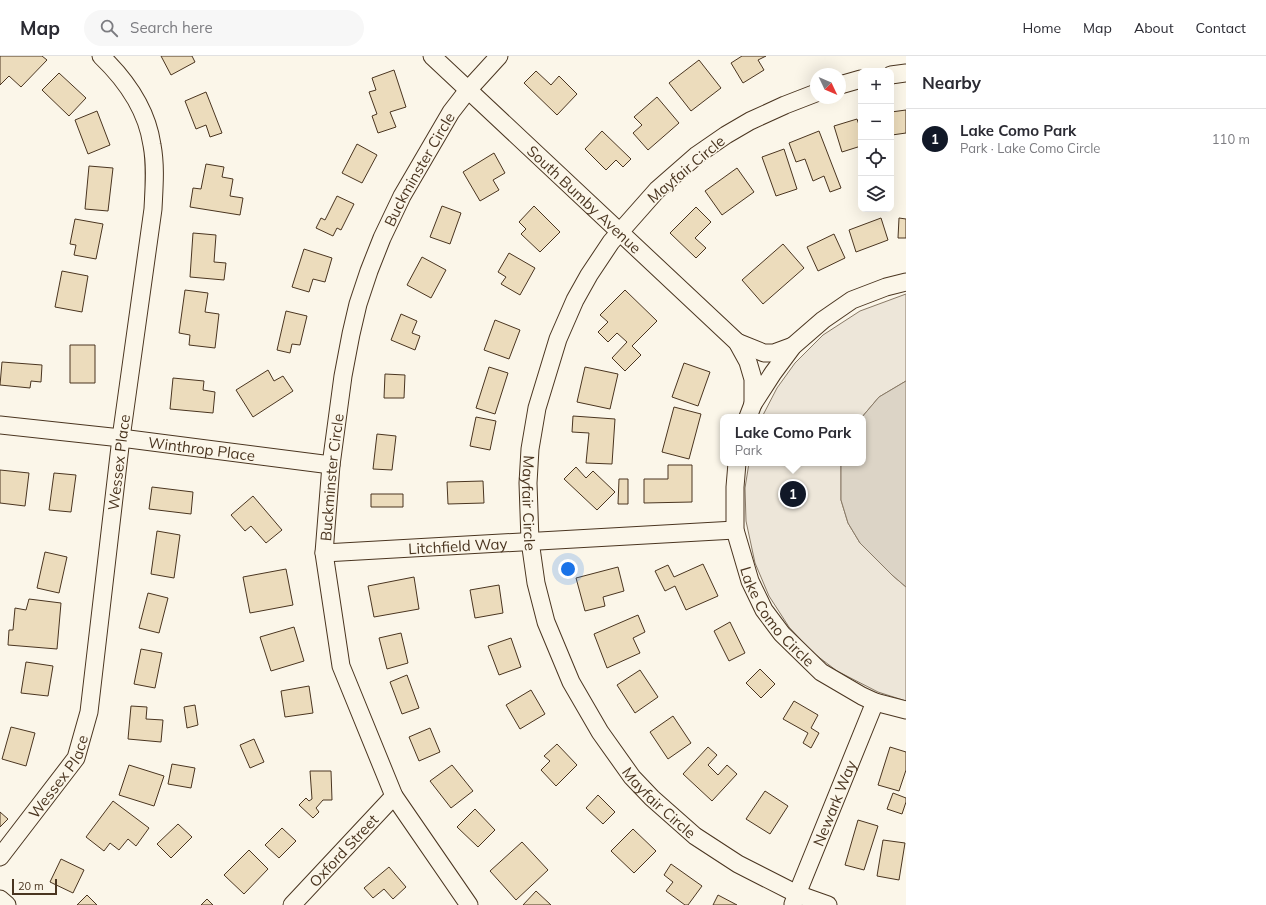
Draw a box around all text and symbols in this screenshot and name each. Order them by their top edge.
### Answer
search box [84,10,364,46]
text: Map [20,16,60,40]
icon: search [98,17,120,39]
text: Search here [130,18,213,37]
text: Home [1022,19,1061,37]
text: Map [1083,19,1112,37]
text: About [1134,19,1174,37]
text: Contact [1196,19,1246,37]
north arrow [810,68,846,104]
map controls [858,68,894,212]
button: + [858,68,894,104]
text: Nearby [922,72,981,93]
button: − [858,104,894,140]
street label: Buckminster Circle [379,109,458,229]
text: Lake Como Park [960,121,1076,140]
street label: Mayfair Circle [643,131,729,207]
text: 1 [931,131,939,147]
text: 110 m [1212,131,1250,147]
button: locate [858,140,894,176]
text: Park · Lake Como Circle [960,140,1100,156]
street label: South Bumby Avenue [523,141,646,257]
button: layers [858,176,894,212]
street label: Buckminster Circle [315,412,347,542]
street label: Wessex Place [103,413,134,511]
popup [720,414,866,466]
text: Lake Como Park [735,423,851,442]
street label: Winthrop Place [147,432,256,465]
text: Park [735,442,762,458]
street label: Mayfair Circle [518,455,541,552]
pin: 1 [780,479,806,509]
street label: Litchfield Way [408,533,508,558]
your location [558,559,578,579]
street label: Lake Como Circle [737,564,819,670]
street label: Wessex Place [24,733,92,822]
street label: Newark Way [808,757,860,849]
street label: Mayfair Circle [618,763,700,842]
street label: Oxford Street [305,810,382,891]
scale bar [12,877,57,896]
text: 20 m [18,879,44,893]

